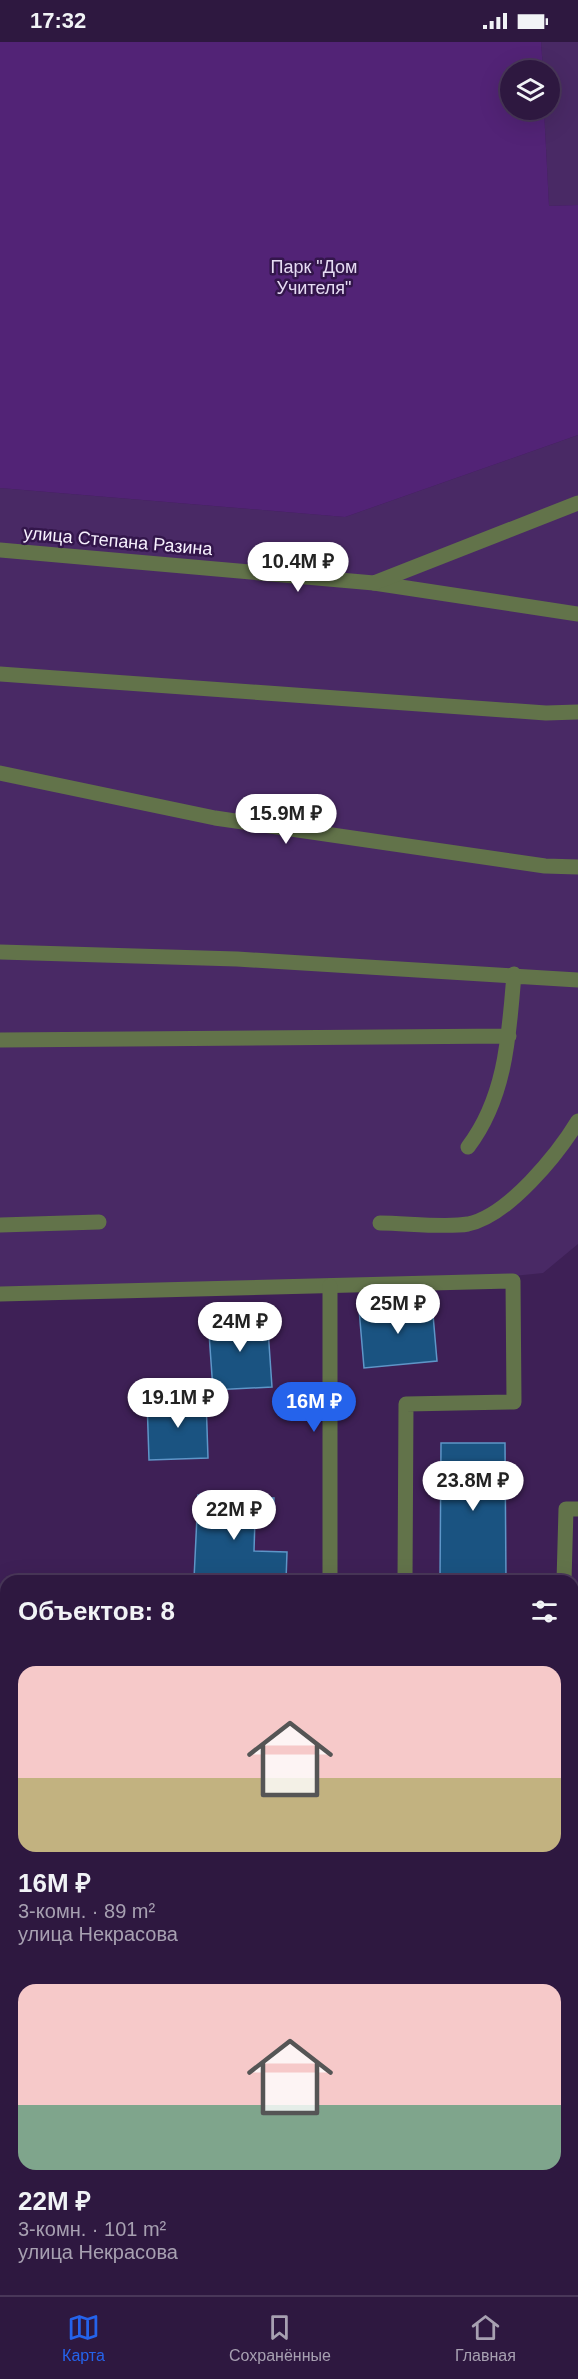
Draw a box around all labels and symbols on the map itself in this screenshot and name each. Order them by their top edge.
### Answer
park label: Парк "Дом Учителя" [270,257,358,298]
street label: улица Степана Разина [23,523,214,559]
pin: 10.4M ₽ [243,542,353,593]
pin: 15.9M ₽ [231,794,341,845]
pin: 25M ₽ [356,1284,440,1335]
pin: 24M ₽ [198,1302,282,1353]
pin: 19.1M ₽ [123,1378,233,1429]
pin: 16M ₽ [272,1382,356,1433]
pin: 23.8M ₽ [418,1461,528,1512]
pin: 22M ₽ [192,1490,276,1541]

